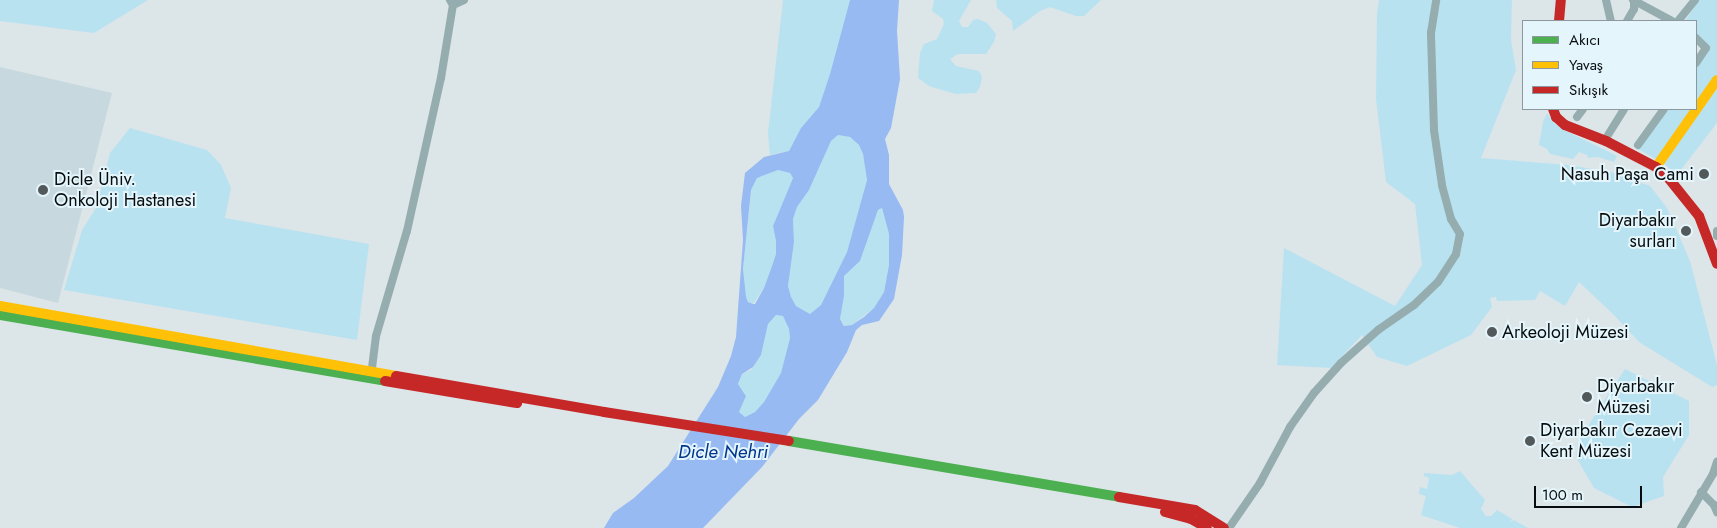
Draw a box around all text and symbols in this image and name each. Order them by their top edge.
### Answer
legend [1522,20,1697,110]
text: Akıcı [1569,29,1600,51]
text: Yavaş [1569,54,1603,76]
text: Sıkışık [1569,79,1608,101]
place label: Nasuh Paşa Cami [1561,163,1694,185]
marker: Nasuh Paşa Cami [1698,168,1710,180]
place label: Dicle Üniv. Onkoloji Hastanesi [54,169,196,212]
marker: Dicle Üniv. Onkoloji Hastanesi [36,183,50,197]
place label: Diyarbakır surları [1599,210,1676,252]
marker: Diyarbakır surları [1680,225,1692,237]
place label: Arkeoloji Müzesi [1502,321,1629,343]
marker: Arkeoloji Müzesi [1486,326,1498,338]
place label: Diyarbakır Müzesi [1597,376,1674,418]
marker: Diyarbakır Müzesi [1581,391,1593,403]
place label: Diyarbakır Cezaevi Kent Müzesi [1540,420,1683,462]
marker: Diyarbakır Cezaevi Kent Müzesi [1524,435,1536,447]
water label: Dicle Nehri [678,441,768,463]
scale bar [1537,476,1644,508]
text: 100 m [1542,484,1583,506]

